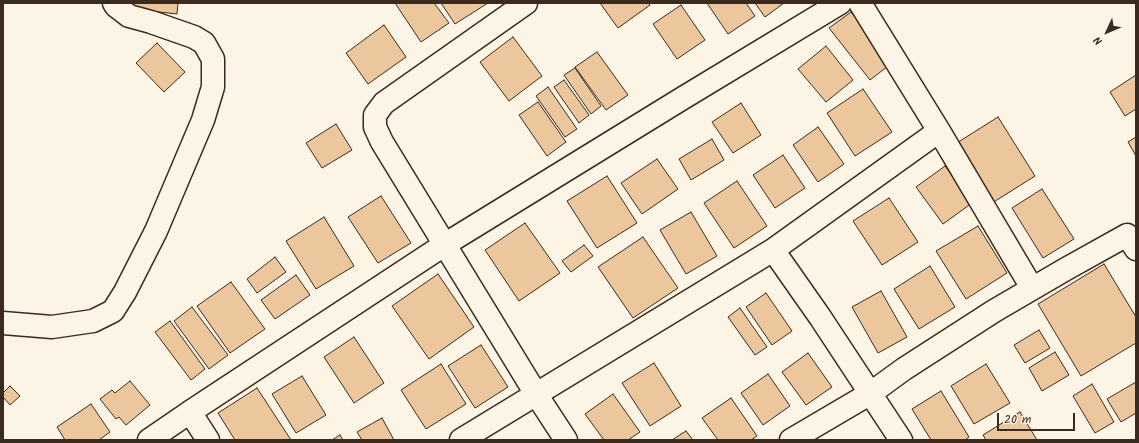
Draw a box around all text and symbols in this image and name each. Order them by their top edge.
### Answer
north arrow [1087,12,1127,52]
text: N [1089,32,1107,49]
scale bar [999,405,1077,431]
text: 20 m [1004,410,1031,429]

